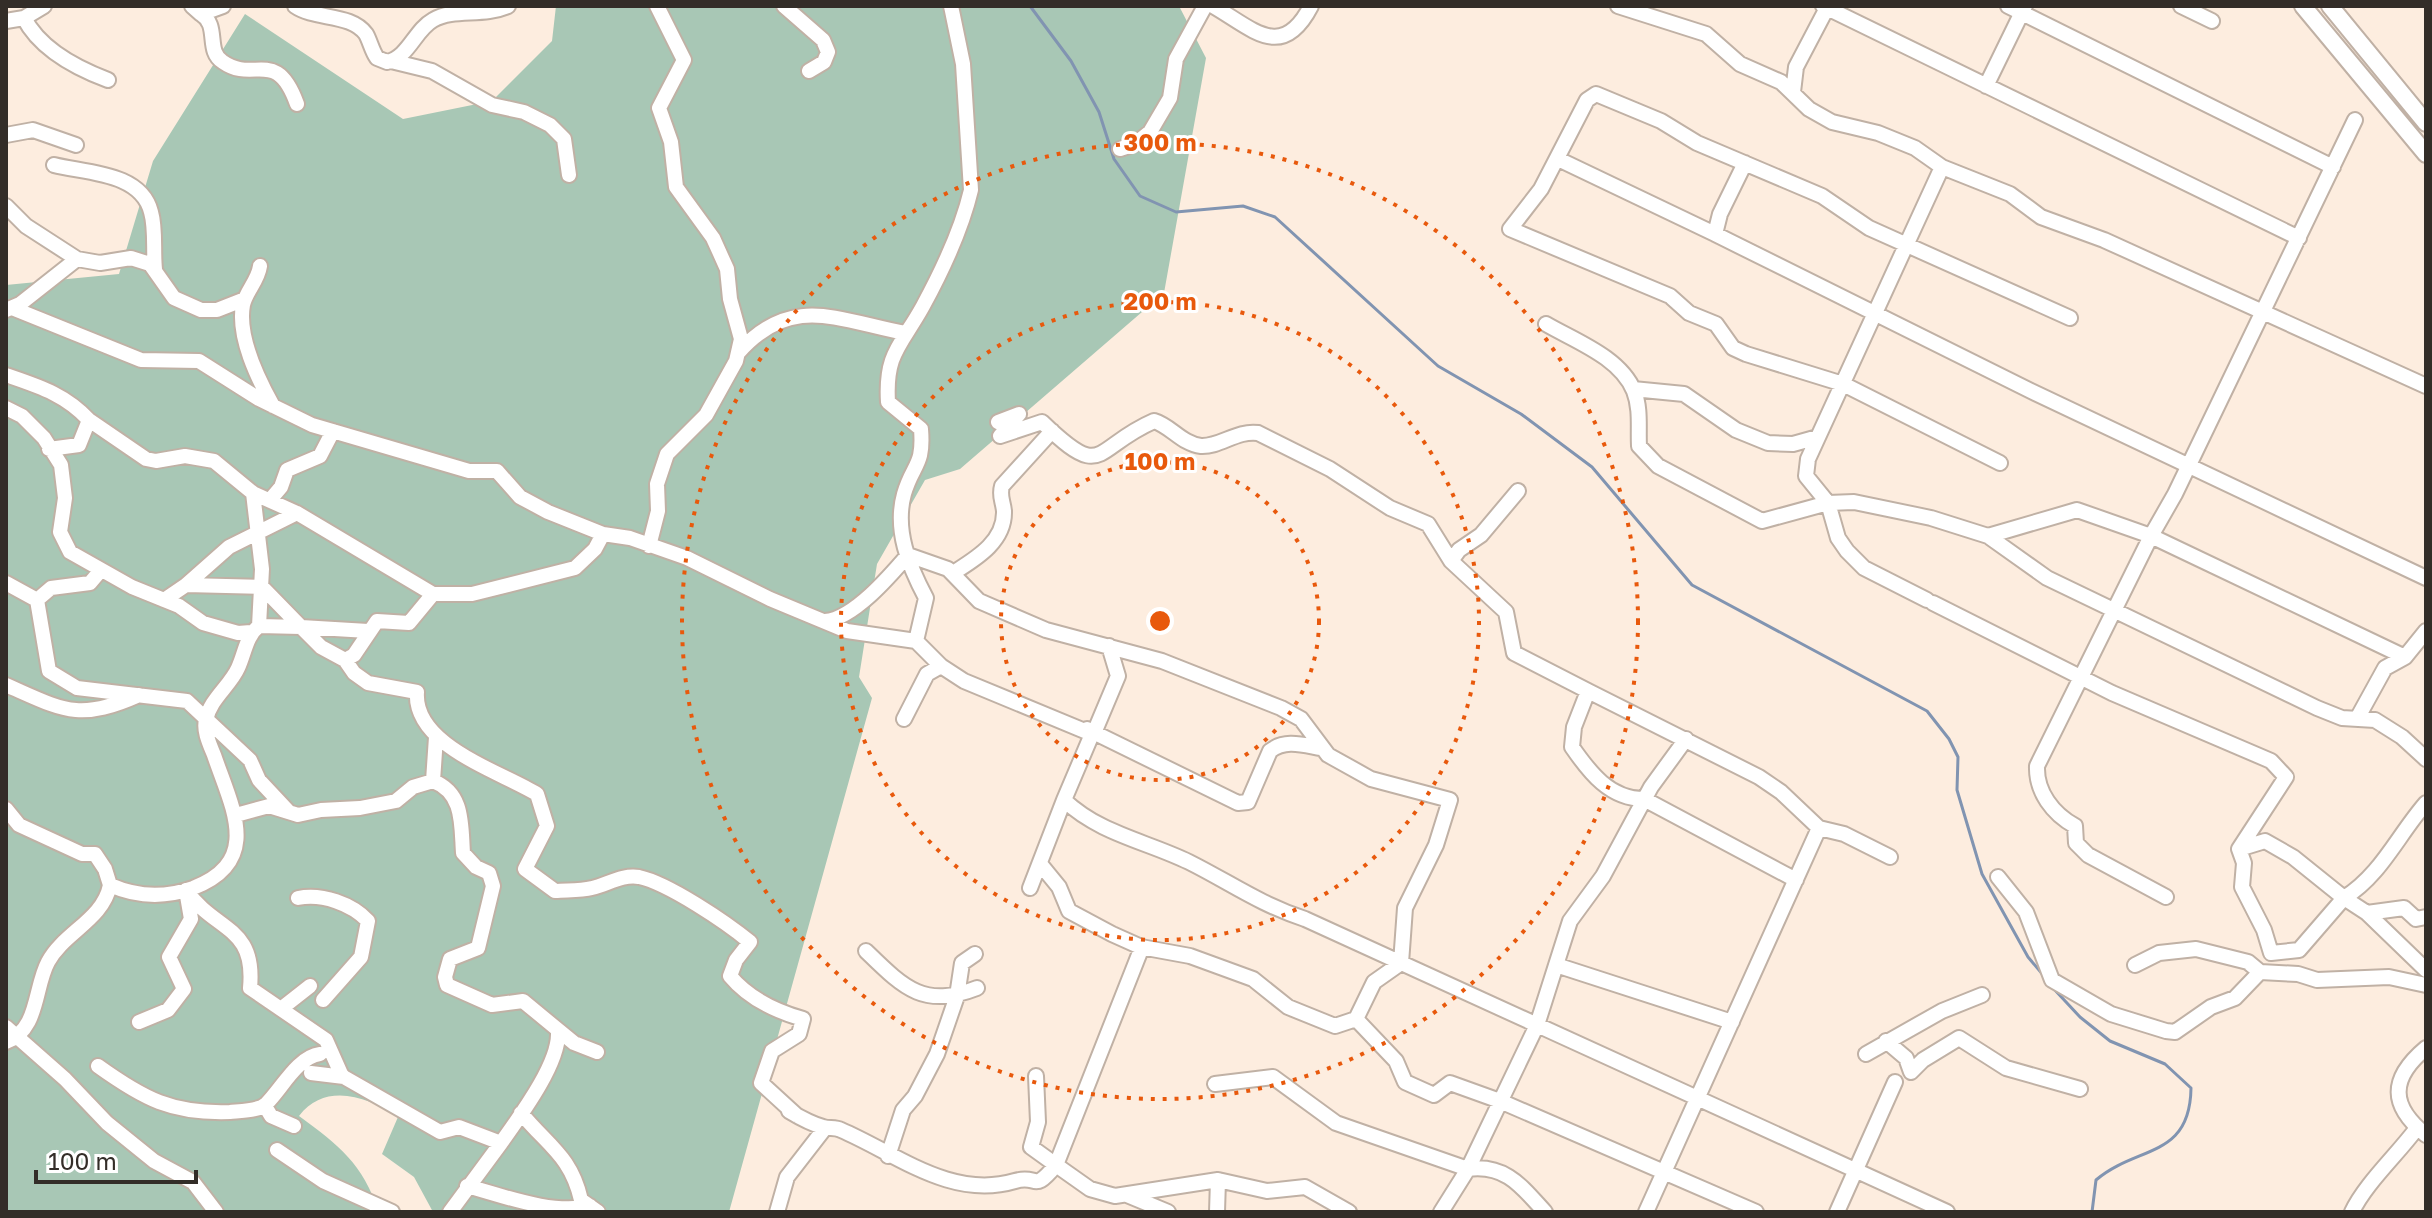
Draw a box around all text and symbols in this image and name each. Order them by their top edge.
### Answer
text: 300 m [1124,127,1196,156]
text: 200 m [1124,286,1196,315]
text: 100 m [1125,446,1195,475]
centre of rings [1146,607,1174,635]
scale bar [36,1134,196,1184]
text: 100 m [48,1146,117,1175]

